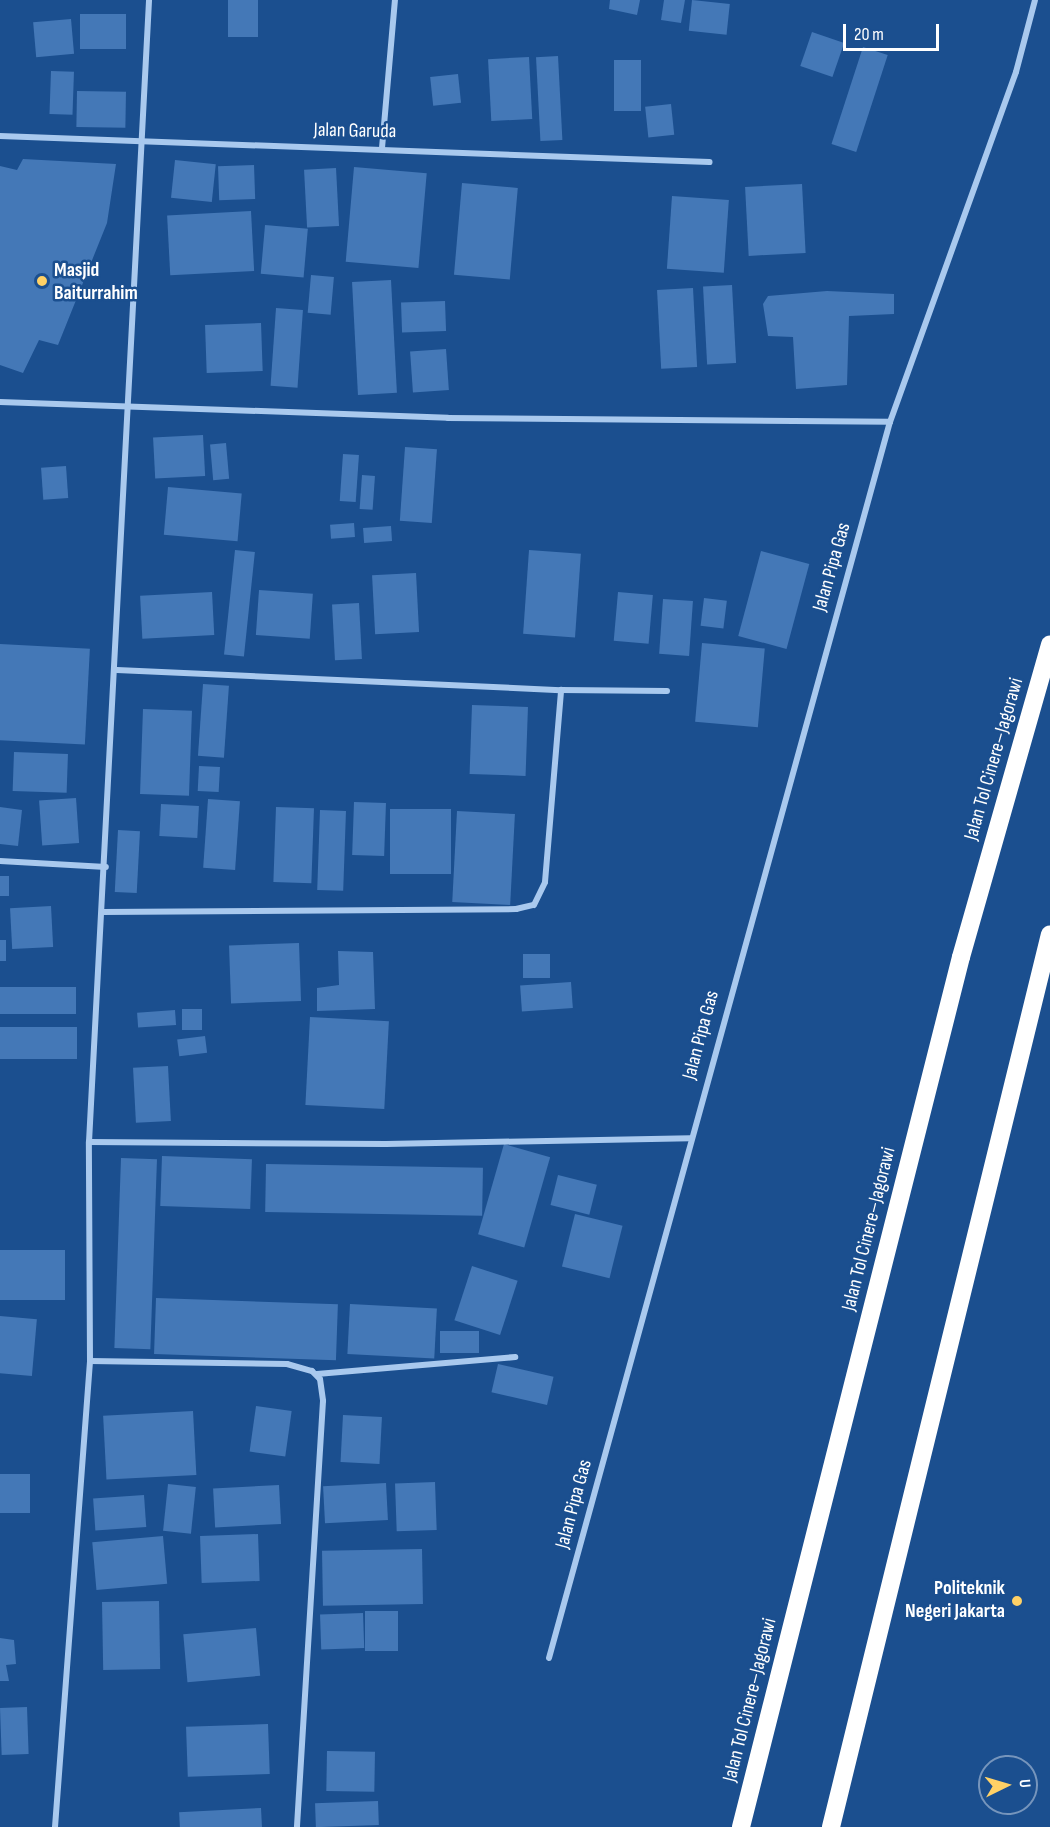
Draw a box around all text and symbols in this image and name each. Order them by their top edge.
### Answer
scale bar [846,12,942,50]
text: 20 m [854,24,884,45]
street label: Jalan Garuda [313,118,397,144]
place label: Masjid Baiturrahim [54,258,138,305]
marker: Masjid Baiturrahim [35,274,49,288]
street label: Jalan Pipa Gas [808,520,856,614]
street label: Jalan Tol Cinere–Jagorawi [959,675,1029,843]
street label: Jalan Pipa Gas [678,988,724,1082]
street label: Jalan Tol Cinere–Jagorawi [837,1145,901,1313]
street label: Jalan Pipa Gas [551,1457,597,1551]
place label: Politeknik Negeri Jakarta [905,1577,1005,1624]
marker: Politeknik Negeri Jakarta [1010,1594,1024,1608]
street label: Jalan Tol Cinere–Jagorawi [718,1616,782,1784]
north arrow [978,1755,1038,1815]
text: U [1015,1779,1034,1789]

